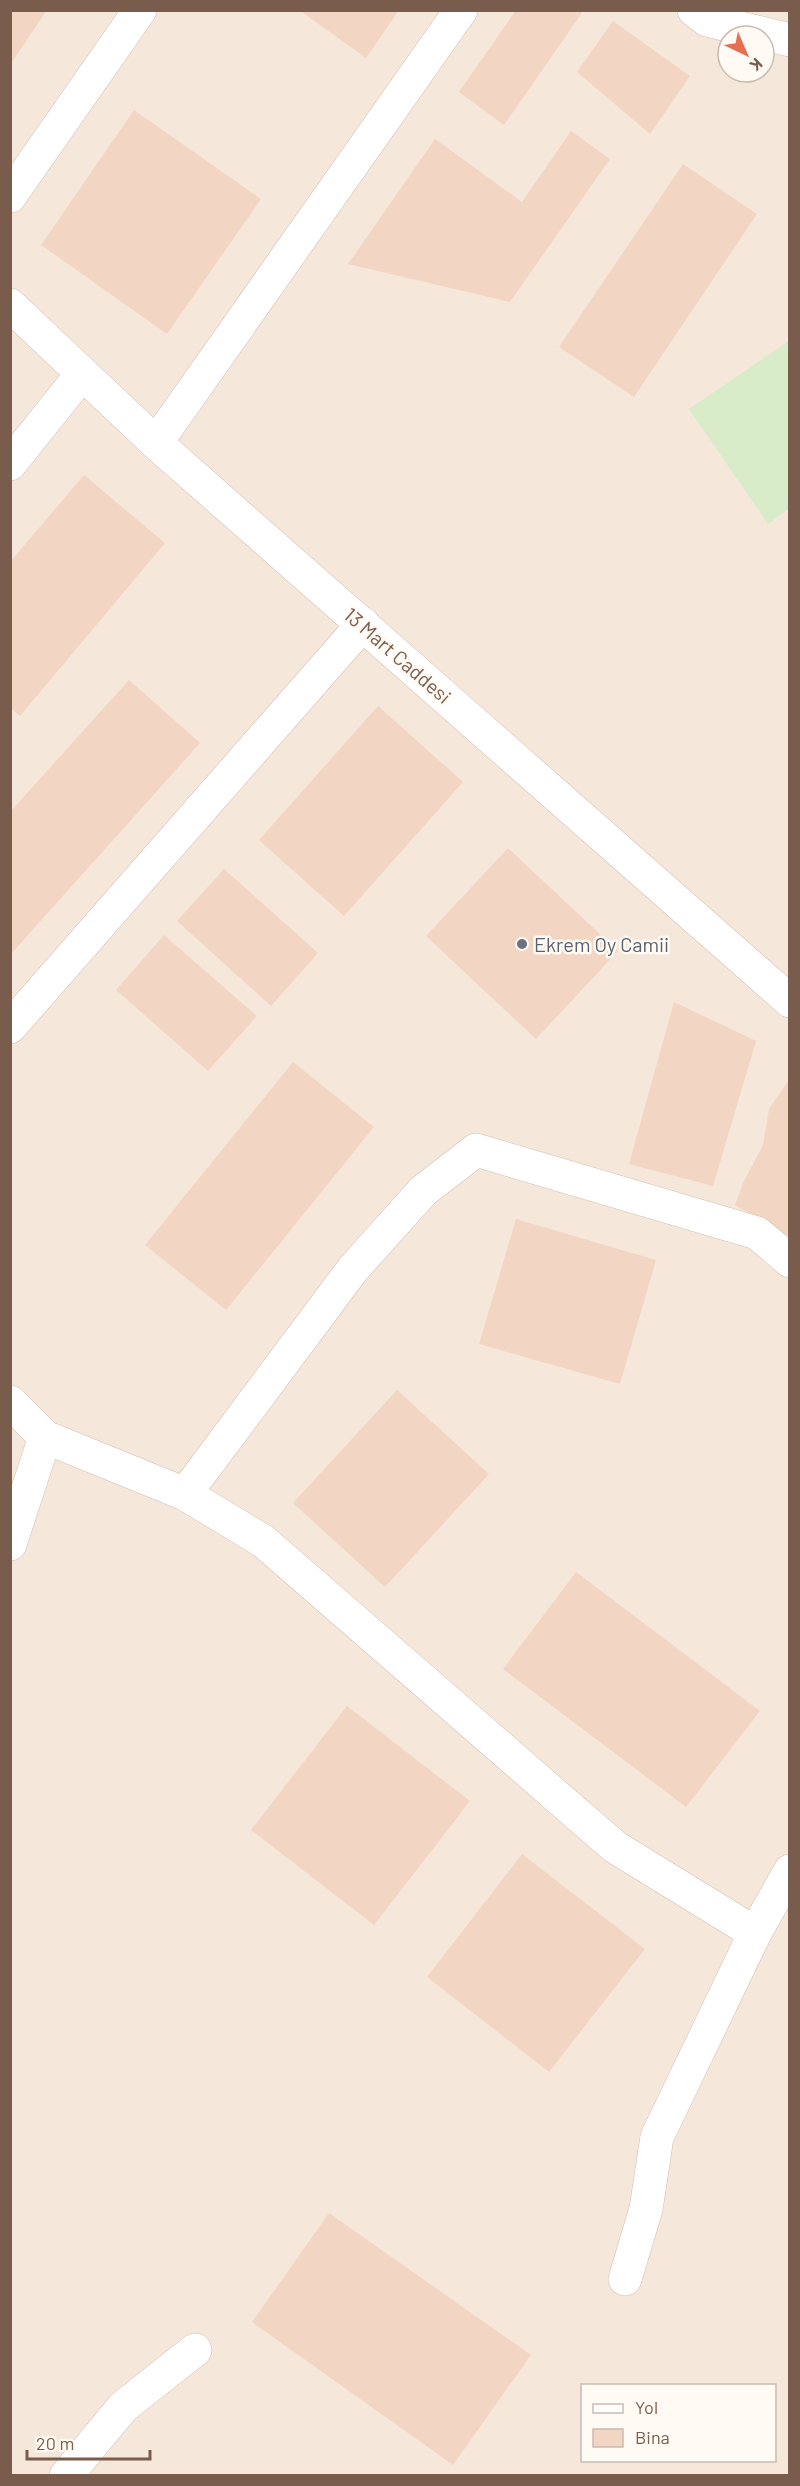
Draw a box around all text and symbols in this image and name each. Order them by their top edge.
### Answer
north arrow [716,24,776,84]
text: K [747,55,767,75]
street label: 13 Mart Caddesi [340,602,456,708]
place label: Ekrem Oy Camii [534,932,669,956]
marker: Ekrem Oy Camii [515,937,529,951]
legend [581,2384,776,2462]
text: Yol [635,2396,658,2418]
scale bar [27,2423,150,2461]
text: Bina [635,2426,670,2448]
text: 20 m [36,2432,74,2454]

